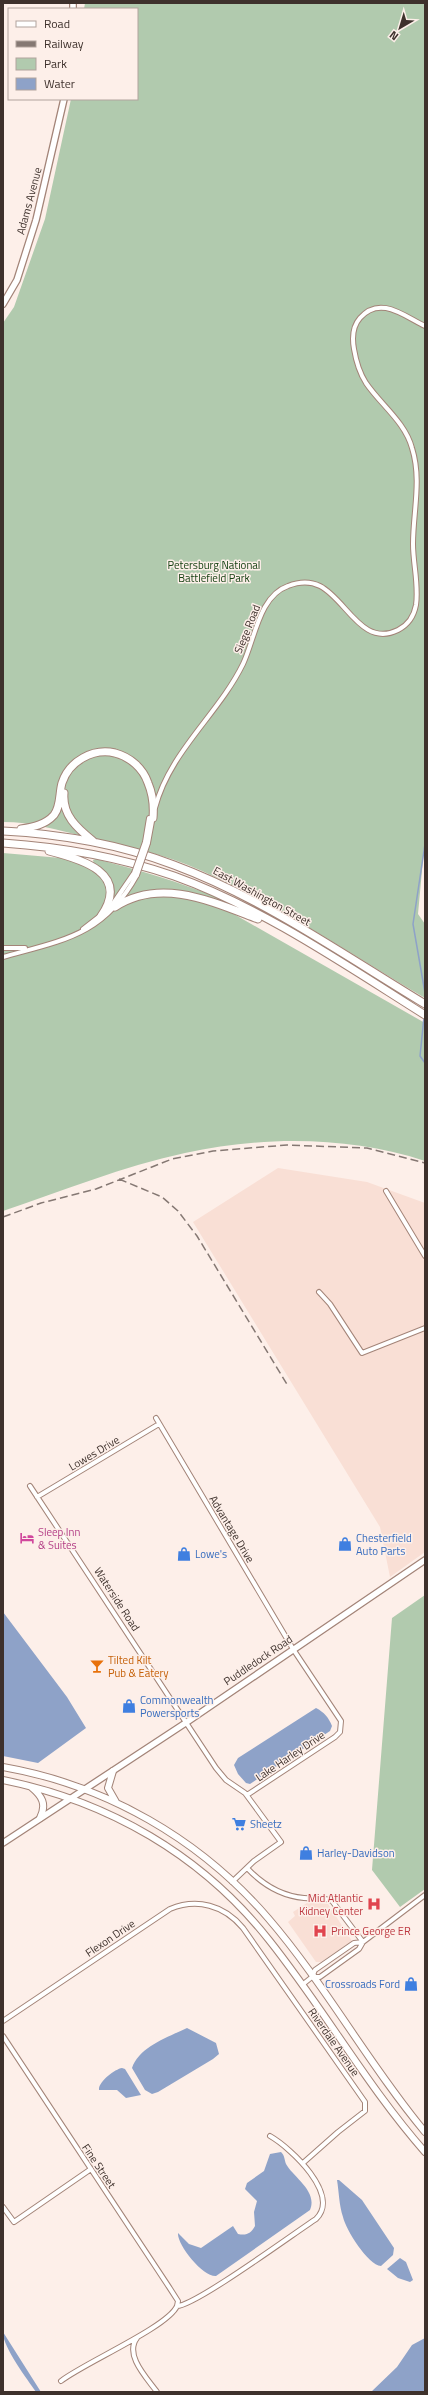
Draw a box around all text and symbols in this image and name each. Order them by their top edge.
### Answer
legend [8,8,138,100]
north arrow [380,8,420,48]
text: Road [44,14,70,33]
text: N [386,27,402,45]
text: Railway [44,34,84,53]
text: Park [44,54,67,73]
text: Water [44,74,75,93]
street label: Adams Avenue [12,165,46,236]
park label: Petersburg National Battlefield Park [168,557,260,586]
street label: Siege Road [230,602,264,656]
street label: East Washington Street [210,862,314,930]
street label: Lowes Drive [66,1431,123,1474]
street label: Advantage Drive [206,1492,259,1566]
place label: Sleep Inn & Suites [38,1524,80,1553]
hotel icon: Sleep Inn & Suites [19,1530,35,1546]
place label: Chesterfield Auto Parts [356,1530,412,1559]
shop icon: Chesterfield Auto Parts [337,1536,353,1552]
shop icon: Lowe's [176,1546,192,1562]
place label: Lowe's [195,1546,227,1562]
street label: Waterside Road [90,1564,144,1634]
street label: Puddledock Road [220,1631,296,1689]
place label: Tilted Kilt Pub & Eatery [108,1652,169,1681]
bar icon: Tilted Kilt Pub & Eatery [89,1658,105,1674]
place label: Commonwealth Powersports [140,1692,214,1721]
shop icon: Commonwealth Powersports [121,1698,137,1714]
street label: Lake Harley Drive [252,1727,328,1785]
supermarket icon: Sheetz [231,1816,247,1832]
place label: Sheetz [250,1816,282,1832]
shop icon: Harley-Davidson [298,1845,314,1861]
place label: Harley-Davidson [317,1845,395,1861]
place label: Mid Atlantic Kidney Center [299,1890,363,1919]
hospital icon: Mid Atlantic Kidney Center [366,1896,382,1912]
street label: Flexon Drive [82,1915,138,1961]
hospital icon: Prince George ER [312,1923,328,1939]
place label: Prince George ER [331,1923,411,1939]
place label: Crossroads Ford [325,1976,400,1992]
shop icon: Crossroads Ford [403,1976,419,1992]
street label: Riverdale Avenue [305,2005,364,2080]
street label: Fine Street [78,2141,120,2191]

